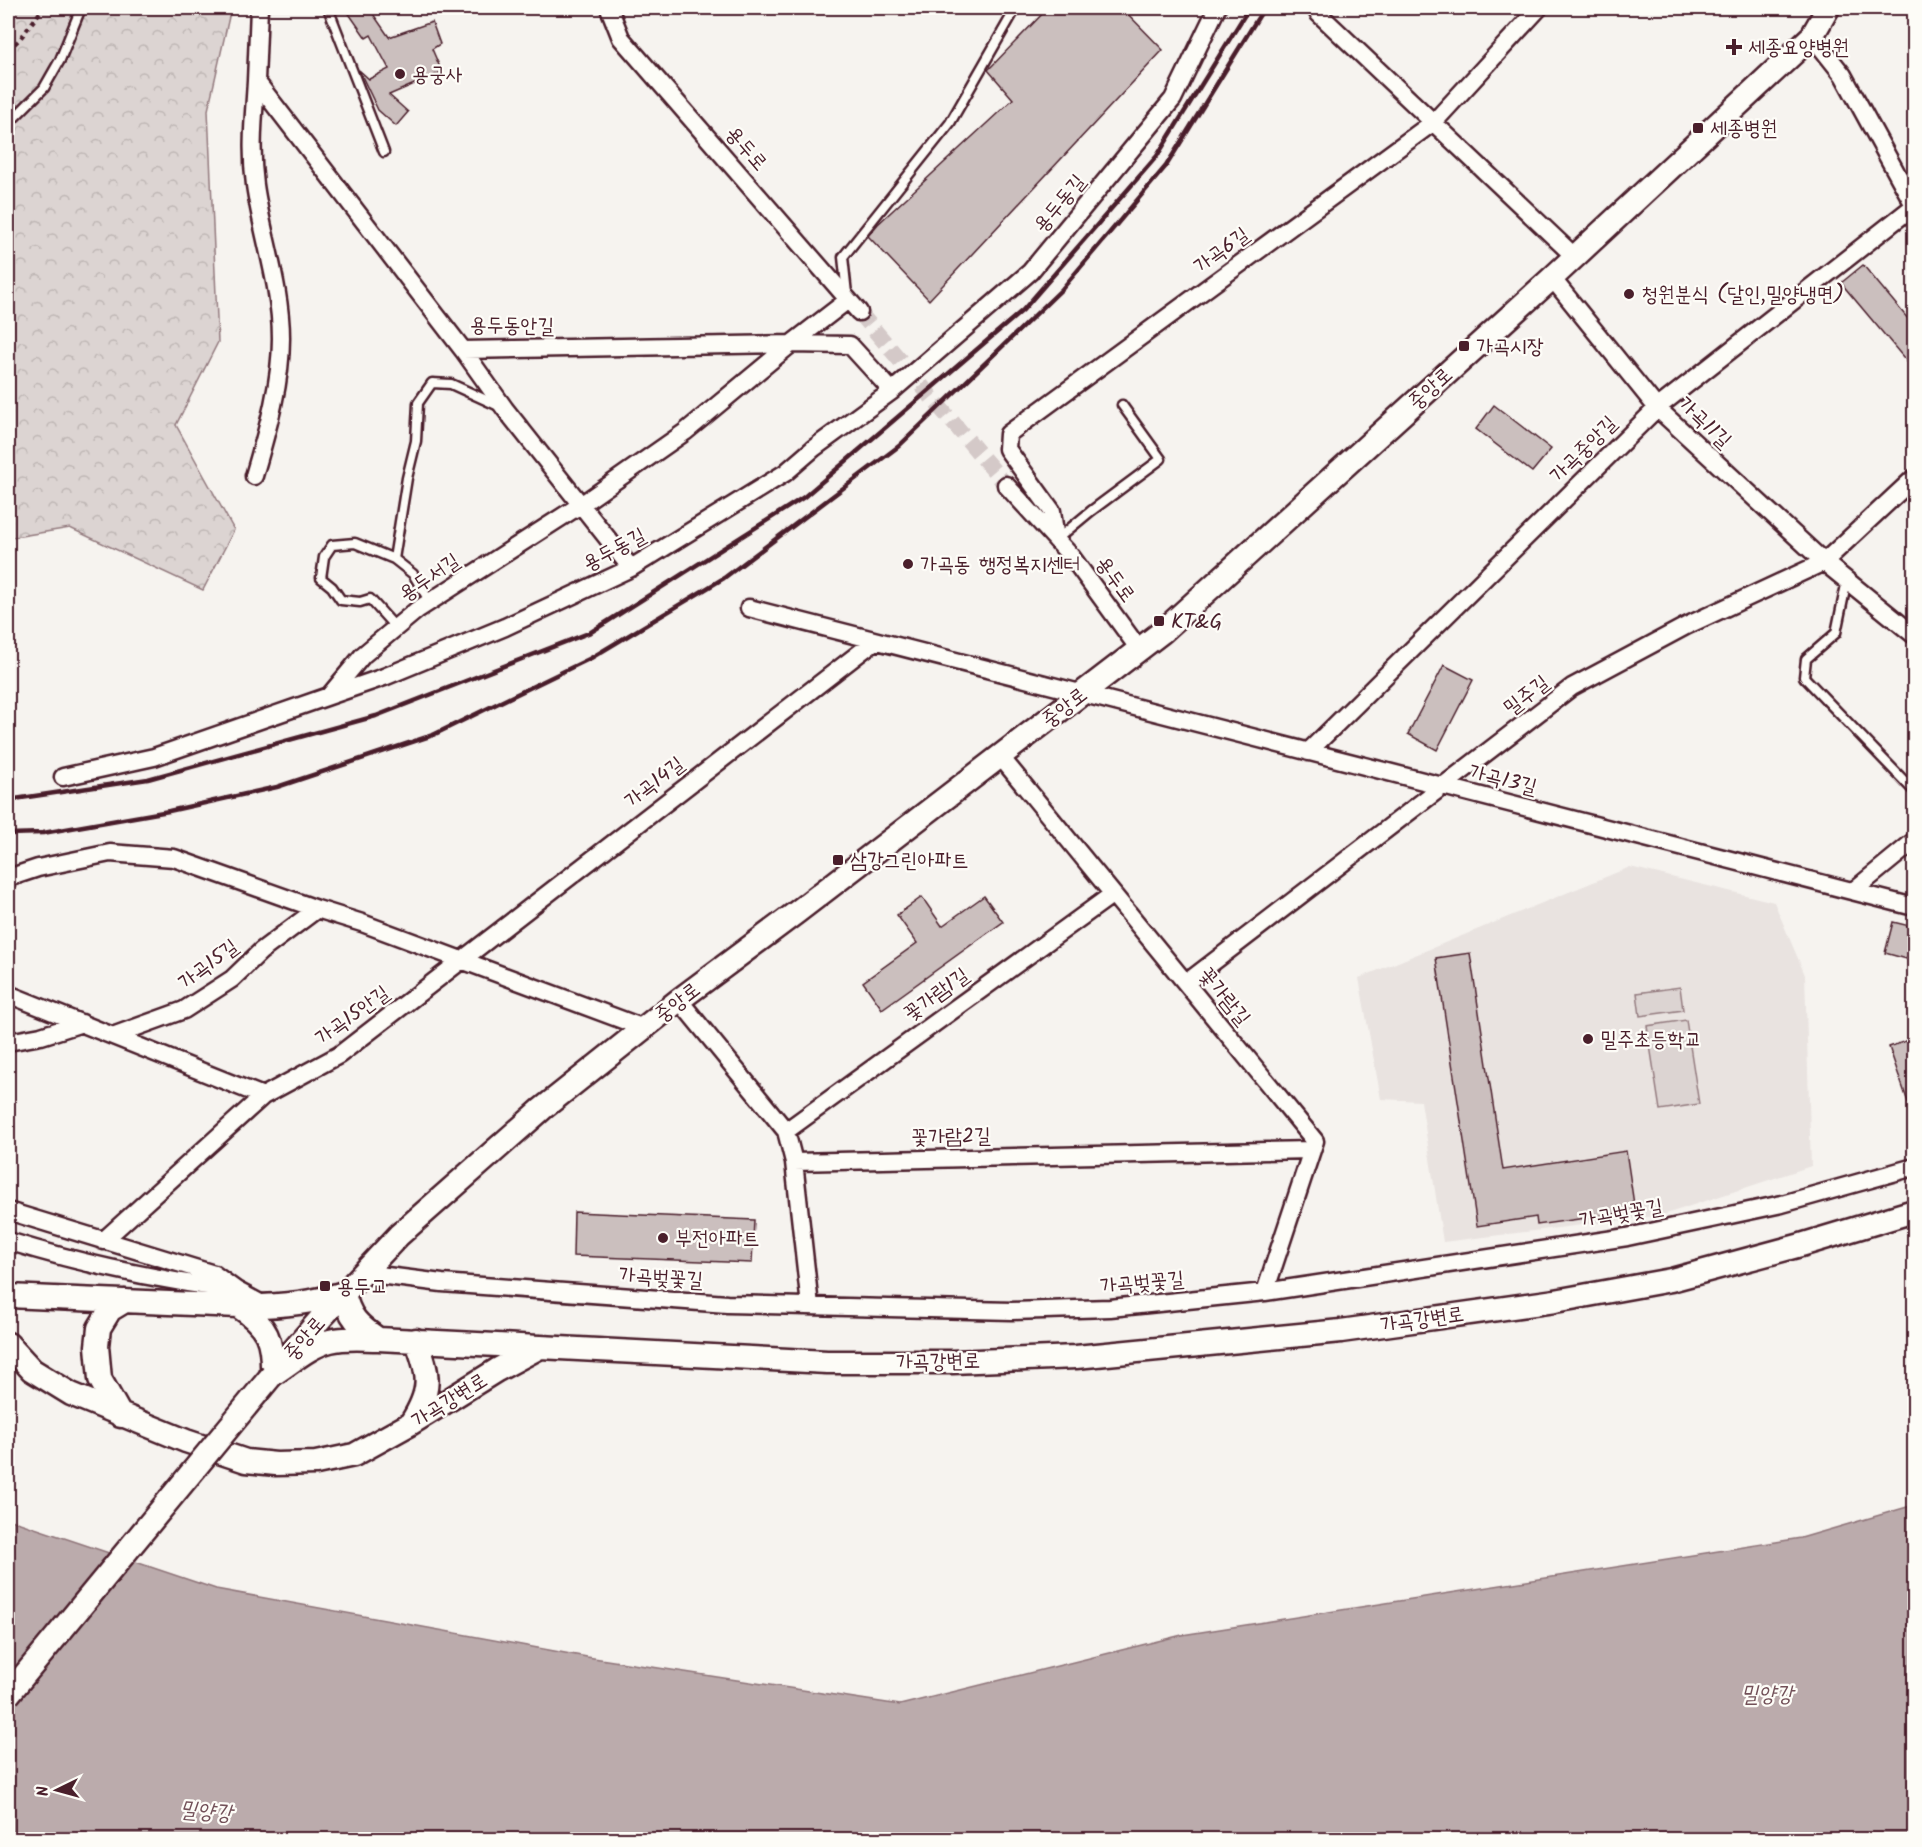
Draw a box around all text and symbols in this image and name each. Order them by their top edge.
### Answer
place label: 세종요양병원 [1748,32,1849,65]
marker: 세종요양병원 [1725,38,1743,56]
place label: 용궁사 [412,59,463,92]
marker: 용궁사 [393,67,407,81]
place label: 세종병원 [1710,113,1778,146]
street label: 용두로 [717,119,775,179]
marker: 세종병원 [1691,121,1705,135]
street label: 용두동길 [1026,167,1095,240]
street label: 가곡6길 [1187,219,1257,283]
place label: 청원분식 (달인,밀양냉면) [1641,279,1844,312]
marker: 청원분식 (달인,밀양냉면) [1622,287,1636,301]
street label: 용두동안길 [469,309,555,344]
place label: 가곡시장 [1476,331,1544,364]
marker: 가곡시장 [1457,339,1471,353]
street label: 중앙로 [1401,360,1461,418]
street label: 가곡11길 [1669,389,1739,457]
street label: 가곡중앙길 [1543,408,1626,492]
street label: 용두동길 [577,520,652,581]
street label: 용두서길 [393,546,467,611]
place label: 가곡동 행정복지센터 [920,549,1081,582]
street label: 용두로 [1087,550,1143,610]
marker: 가곡동 행정복지센터 [901,557,915,571]
place label: KT&G [1171,606,1222,639]
marker: KT&G [1152,614,1166,628]
street label: 밀주길 [1497,668,1557,725]
street label: 중앙로 [1035,680,1095,737]
street label: 가곡14길 [618,749,692,817]
street label: 가곡13길 [1465,756,1540,805]
place label: 삼강그린아파트 [850,845,968,878]
marker: 삼강그린아파트 [831,853,845,867]
street label: 가곡15길 [172,931,246,999]
street label: 꽃가람1길 [897,960,977,1030]
street label: 꽃가람길 [1190,960,1258,1034]
street label: 중앙로 [648,975,708,1032]
street label: 가곡15안길 [309,978,397,1055]
place label: 밀주초등학교 [1600,1024,1701,1057]
marker: 밀주초등학교 [1581,1032,1595,1046]
street label: 꽃가람2길 [911,1120,991,1155]
street label: 가곡벚꽃길 [1577,1191,1666,1238]
place label: 부전아파트 [675,1223,760,1256]
marker: 부전아파트 [656,1231,670,1245]
street label: 가곡벚꽃길 [618,1259,704,1298]
street label: 가곡벚꽃길 [1099,1263,1186,1304]
place label: 용두교 [337,1271,388,1304]
marker: 용두교 [318,1279,332,1293]
street label: 가곡강변로 [1378,1298,1466,1343]
street label: 중앙로 [276,1309,334,1369]
street label: 가곡강변로 [895,1345,981,1380]
street label: 가곡강변로 [405,1365,494,1438]
water label: 밀양강 [1740,1678,1796,1713]
north arrow [27,1760,87,1820]
text: N [31,1785,56,1797]
water label: 밀양강 [178,1793,236,1832]

